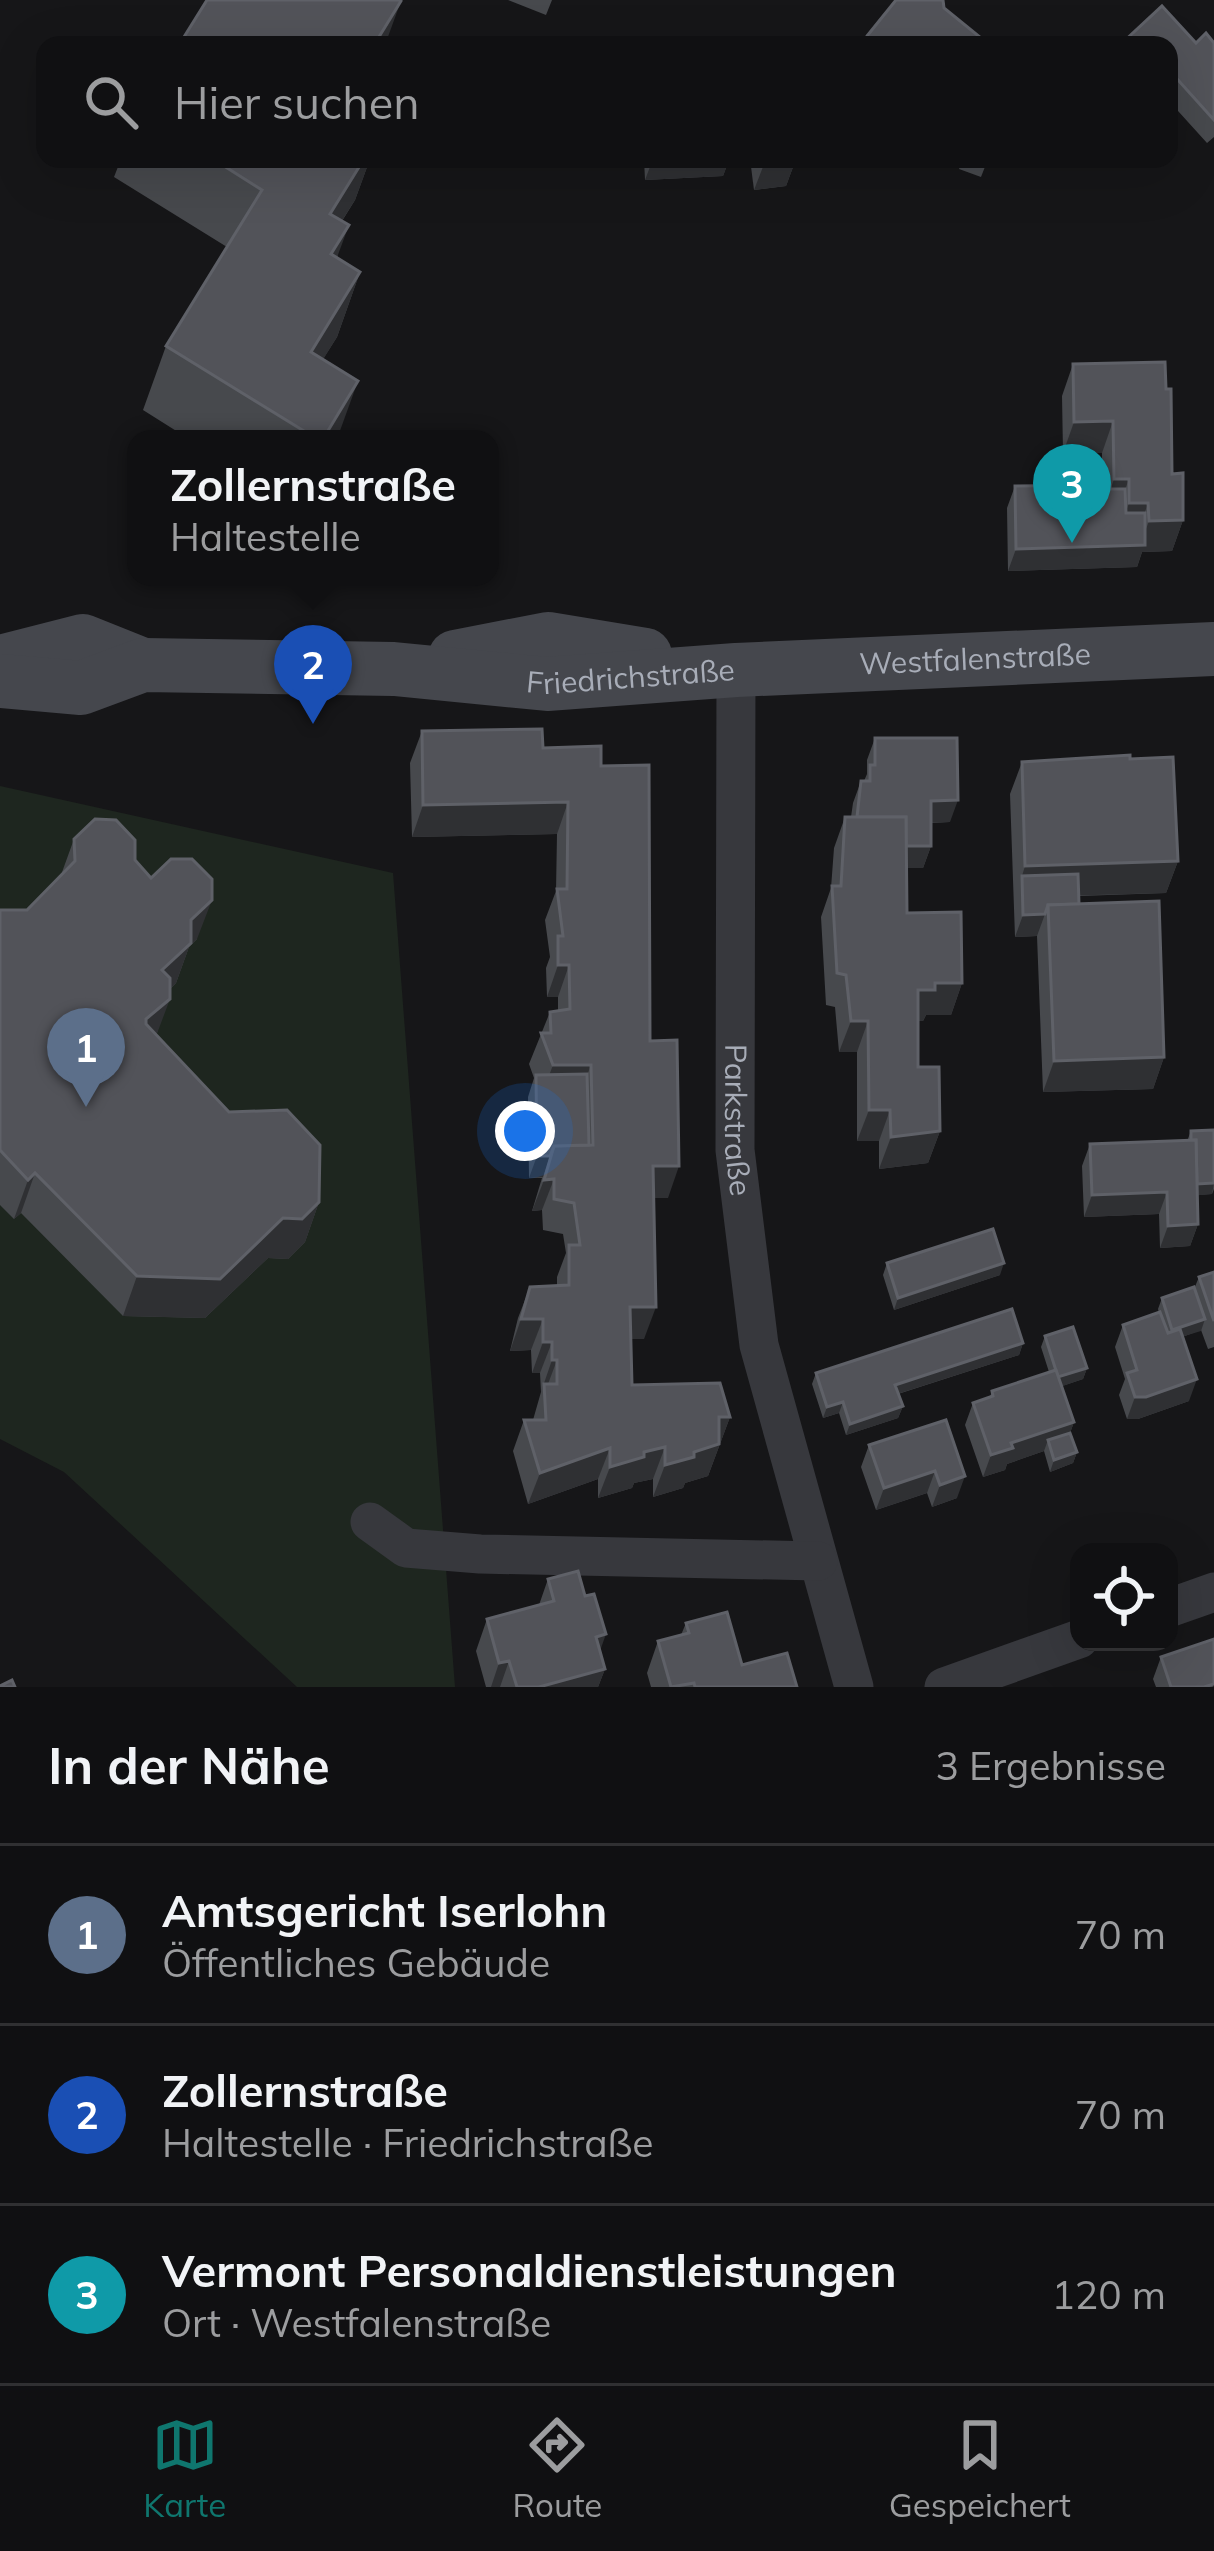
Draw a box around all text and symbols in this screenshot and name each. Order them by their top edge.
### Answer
search box [36,36,1178,168]
icon: search [78,69,144,135]
text: Hier suchen [174,74,420,130]
popup [127,430,499,586]
pin: 3 [1033,444,1111,543]
text: Zollernstraße [170,456,456,512]
text: Haltestelle [170,512,361,561]
pin: 2 [274,625,352,724]
street label: Westfalenstraße [858,634,1092,683]
street label: Friedrichstraße [525,650,736,702]
pin: 1 [47,1008,125,1107]
street label: Parkstraße [716,1044,760,1198]
your location [495,1101,555,1161]
map controls [1070,1543,1178,1651]
button: locate [1070,1543,1178,1651]
text: In der Nähe [48,1733,330,1797]
text: 3 Ergebnisse [935,1741,1166,1790]
text: Amtsgericht Iserlohn [162,1882,607,1938]
text: 1 [75,1910,99,1959]
text: 70 m [1075,1910,1166,1959]
text: Öffentliches Gebäude [162,1938,550,1987]
text: Zollernstraße [162,2062,448,2118]
text: 2 [75,2090,99,2139]
text: 70 m [1075,2090,1166,2139]
text: Haltestelle · Friedrichstraße [162,2118,653,2167]
text: Vermont Personaldienstleistungen [162,2242,897,2298]
text: 3 [75,2270,99,2319]
text: 120 m [1051,2270,1166,2319]
text: Ort · Westfalenstraße [162,2298,551,2347]
tab: Karte [143,2412,226,2525]
tab: Route [513,2412,602,2525]
tab: Gespeichert [889,2412,1071,2525]

